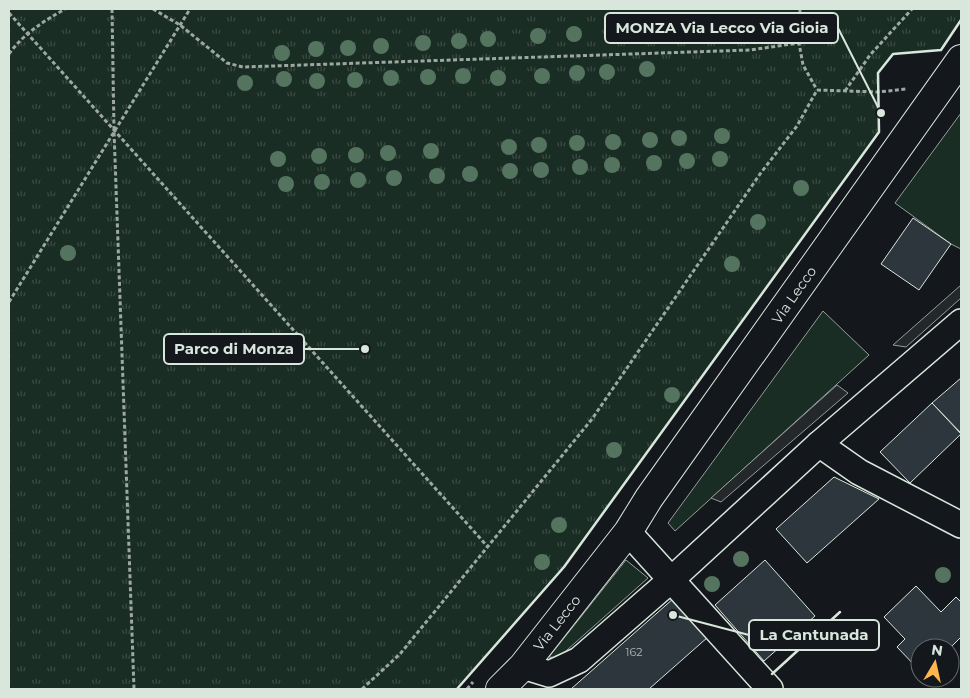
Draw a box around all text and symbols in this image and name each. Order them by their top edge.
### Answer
callout: MONZA Via Lecco Via Gioia [605,13,838,43]
text: MONZA Via Lecco Via Gioia [616,18,828,37]
street label: Via Lecco [768,263,820,327]
callout: Parco di Monza [164,334,304,364]
text: Parco di Monza [174,339,294,358]
street label: Via Lecco [530,591,585,655]
callout: La Cantunada [749,620,879,650]
text: La Cantunada [759,625,869,644]
north arrow [910,638,960,688]
text: N [930,640,944,660]
house number: 162 [626,645,642,659]

